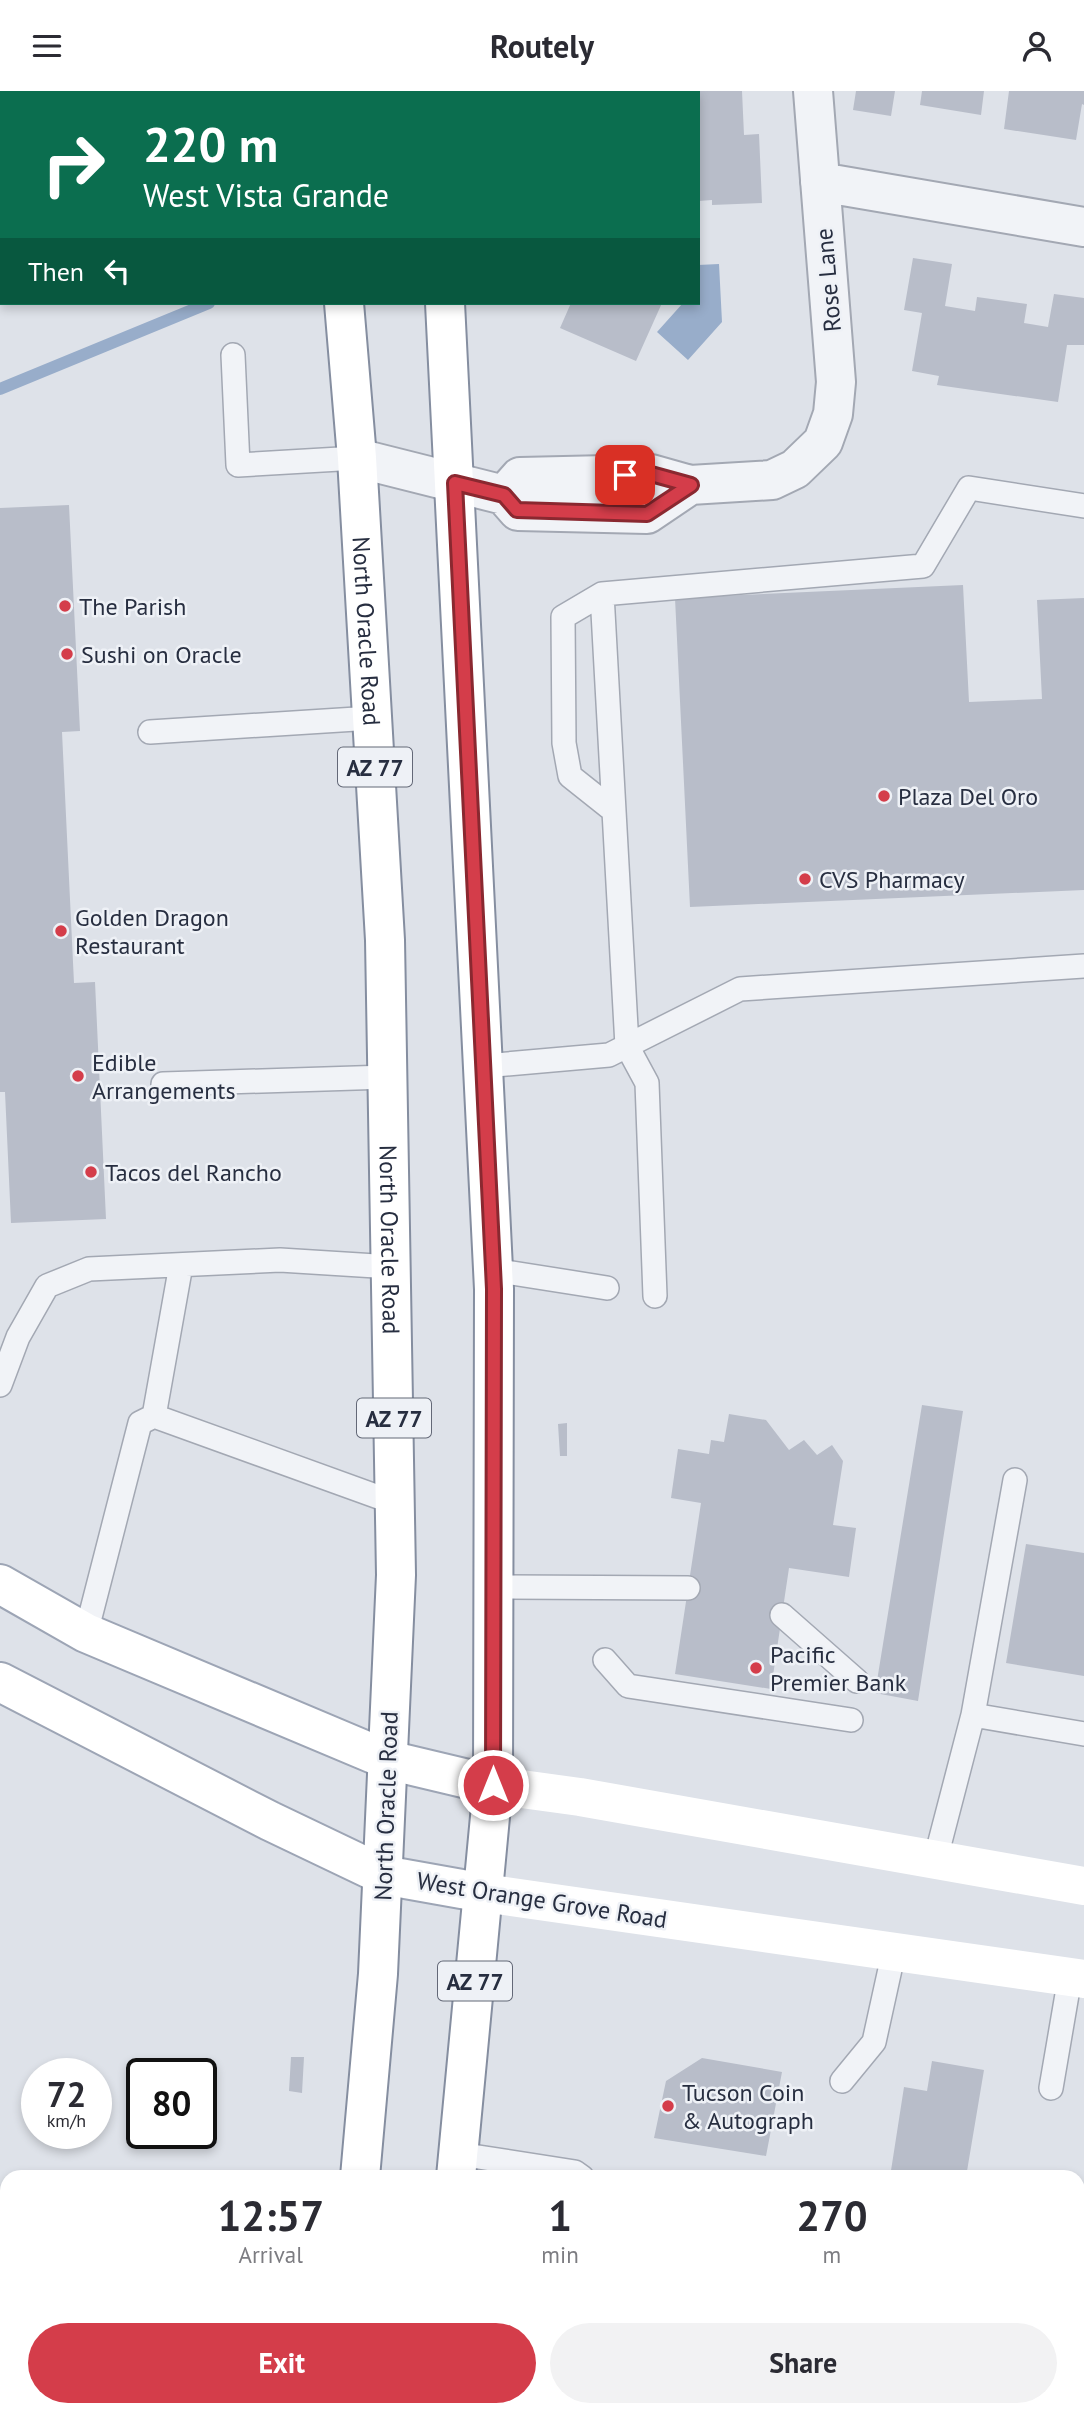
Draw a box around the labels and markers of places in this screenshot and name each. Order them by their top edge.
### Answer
pin [595,445,655,505]
place label: The Parish [79,591,186,622]
marker: The Parish [57,598,73,614]
place label: Sushi on Oracle [81,639,242,670]
marker: Sushi on Oracle [59,646,75,662]
place label: Plaza Del Oro [898,781,1038,812]
marker: Plaza Del Oro [876,788,892,804]
place label: CVS Pharmacy [819,864,965,895]
marker: CVS Pharmacy [797,871,813,887]
place label: Golden Dragon Restaurant [75,902,229,961]
marker: Golden Dragon Restaurant [53,923,69,939]
place label: Edible Arrangements [92,1047,236,1106]
marker: Edible Arrangements [70,1068,86,1084]
place label: Tacos del Rancho [105,1157,282,1188]
marker: Tacos del Rancho [83,1164,99,1180]
place label: Pacific Premier Bank [770,1639,907,1698]
marker: Pacific Premier Bank [748,1660,764,1676]
place label: Tucson Coin & Autograph [682,2077,814,2136]
marker: Tucson Coin & Autograph [660,2098,676,2114]

